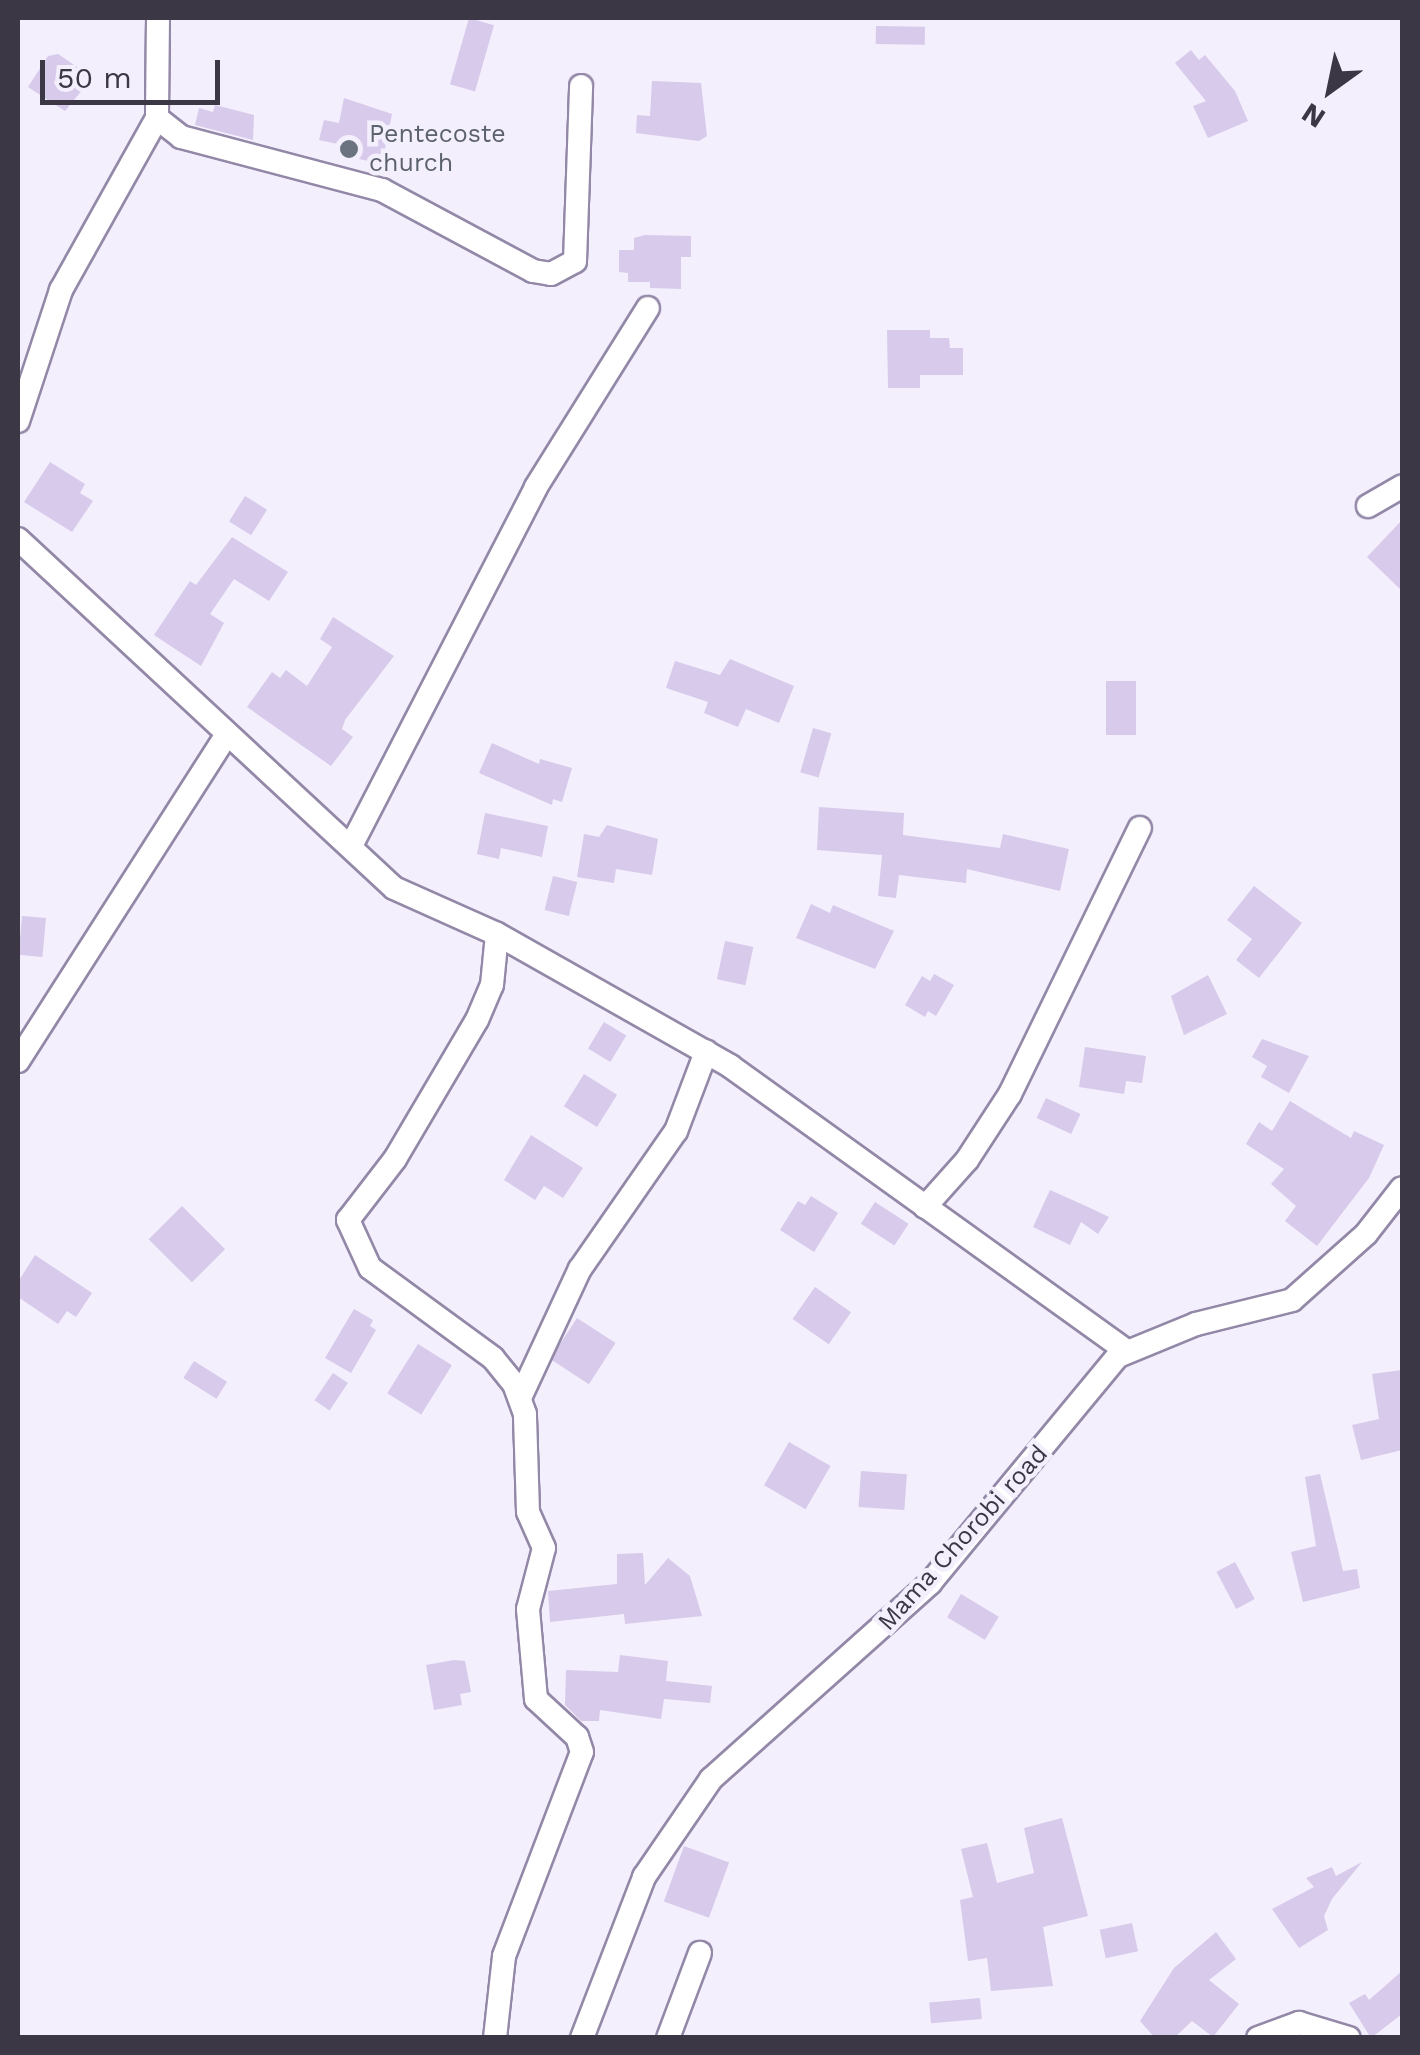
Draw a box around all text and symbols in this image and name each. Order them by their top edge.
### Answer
scale bar [45,40,225,102]
north arrow [1280,40,1380,140]
text: 50 m [57,60,132,95]
text: N [1296,96,1331,135]
place label: Pentecoste church [369,120,506,179]
marker: Pentecoste church [338,138,360,160]
street label: Mama Chorobi road [872,1439,1054,1637]

